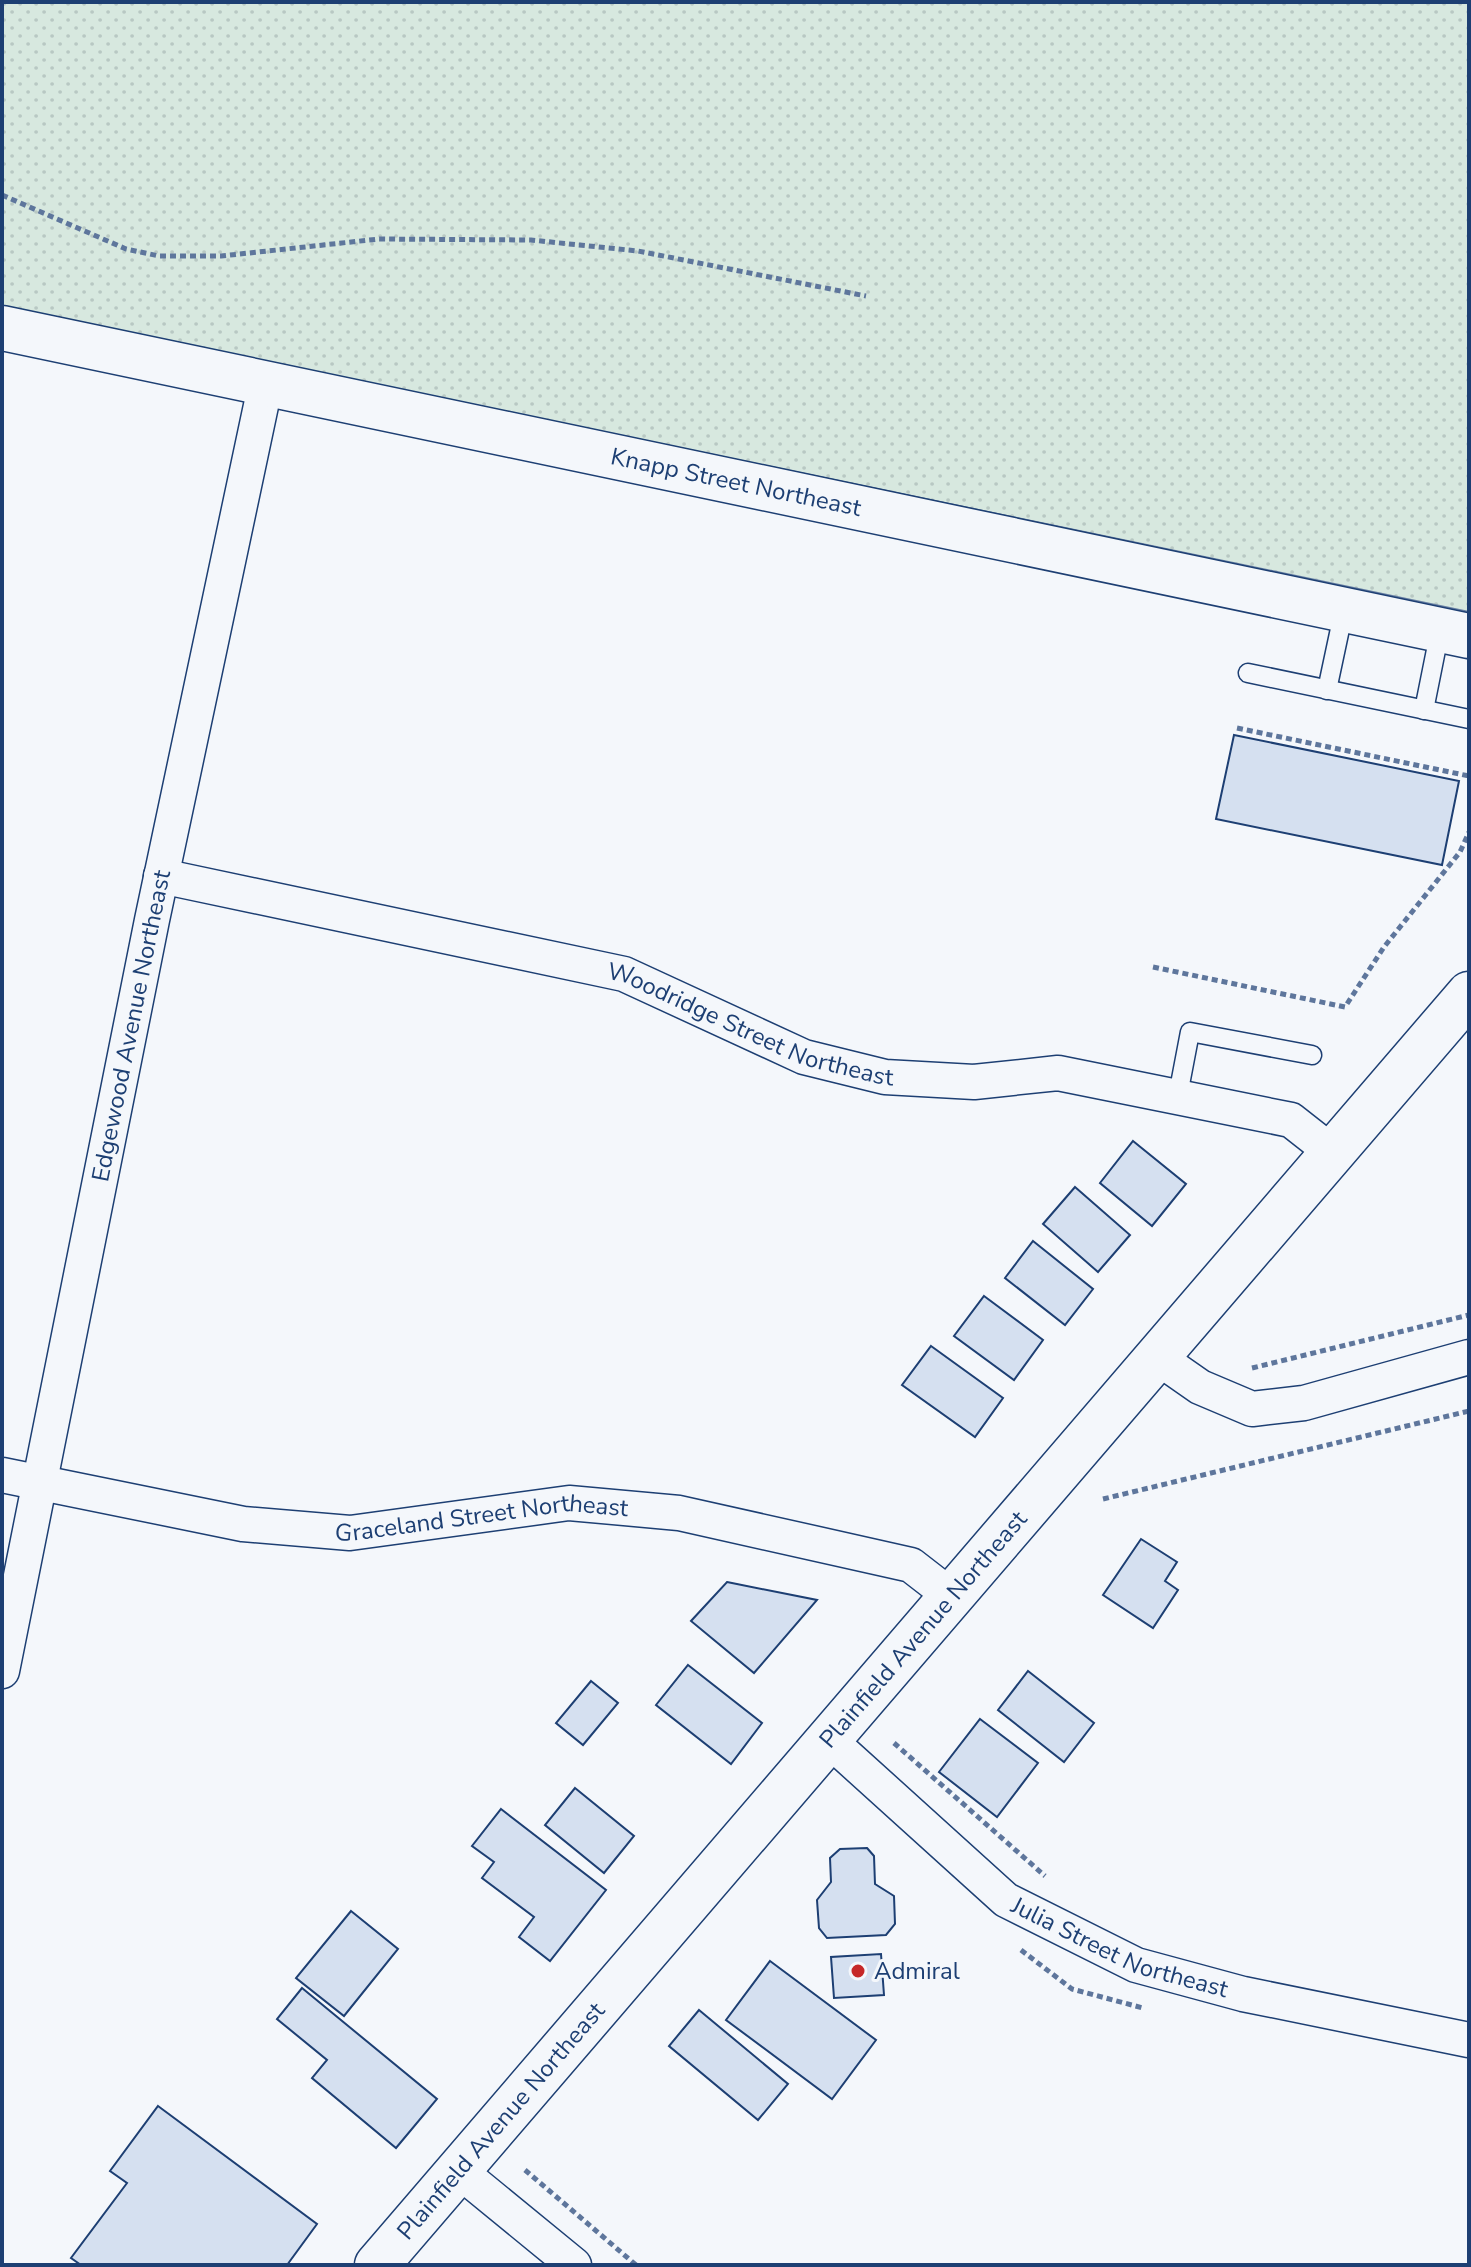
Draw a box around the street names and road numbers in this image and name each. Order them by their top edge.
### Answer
street label: Knapp Street Northeast [608,440,865,524]
street label: Edgewood Avenue Northeast [84,866,178,1184]
street label: Woodridge Street Northeast [605,955,895,1093]
street label: Graceland Street Northeast [334,1487,630,1549]
street label: Plainfield Avenue Northeast [812,1503,1034,1755]
street label: Julia Street Northeast [1005,1889,1232,2005]
street label: Plainfield Avenue Northeast [390,1995,612,2246]

